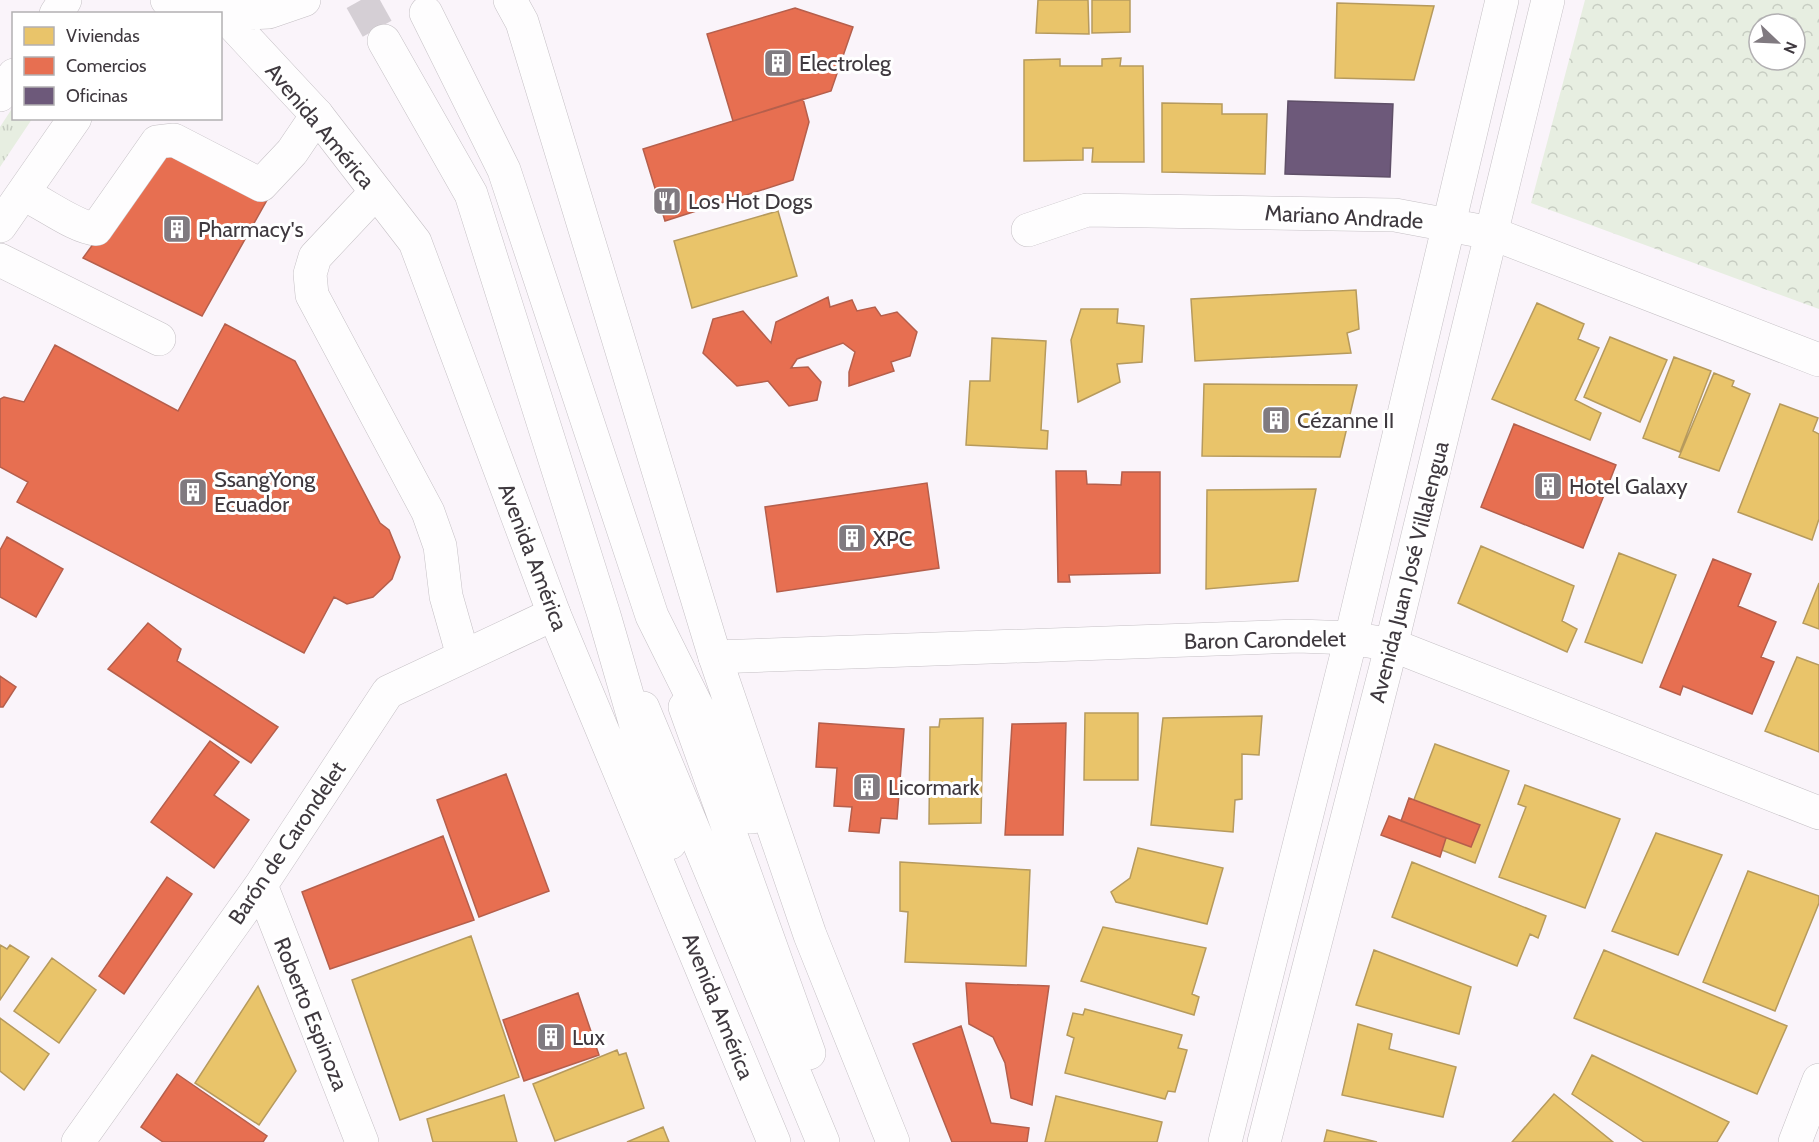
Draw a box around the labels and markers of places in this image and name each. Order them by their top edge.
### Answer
building icon: Electroleg [762,47,794,79]
place label: Electroleg [799,50,892,77]
restaurant icon: Los Hot Dogs [651,185,683,217]
place label: Los Hot Dogs [688,188,813,215]
building icon: Pharmacy's [161,213,193,245]
place label: Pharmacy's [198,216,304,243]
building icon: Cézanne II [1260,404,1292,436]
place label: Cézanne II [1297,407,1394,434]
place label: SsangYong Ecuador [214,466,316,518]
building icon: Hotel Galaxy [1532,470,1564,502]
place label: Hotel Galaxy [1569,473,1688,500]
building icon: SsangYong Ecuador [177,476,209,508]
building icon: XPC [836,522,868,554]
place label: XPC [873,525,912,552]
building icon: Licormark [851,771,883,803]
place label: Licormark [888,774,979,801]
building icon: Lux [535,1021,567,1053]
place label: Lux [572,1024,605,1051]

